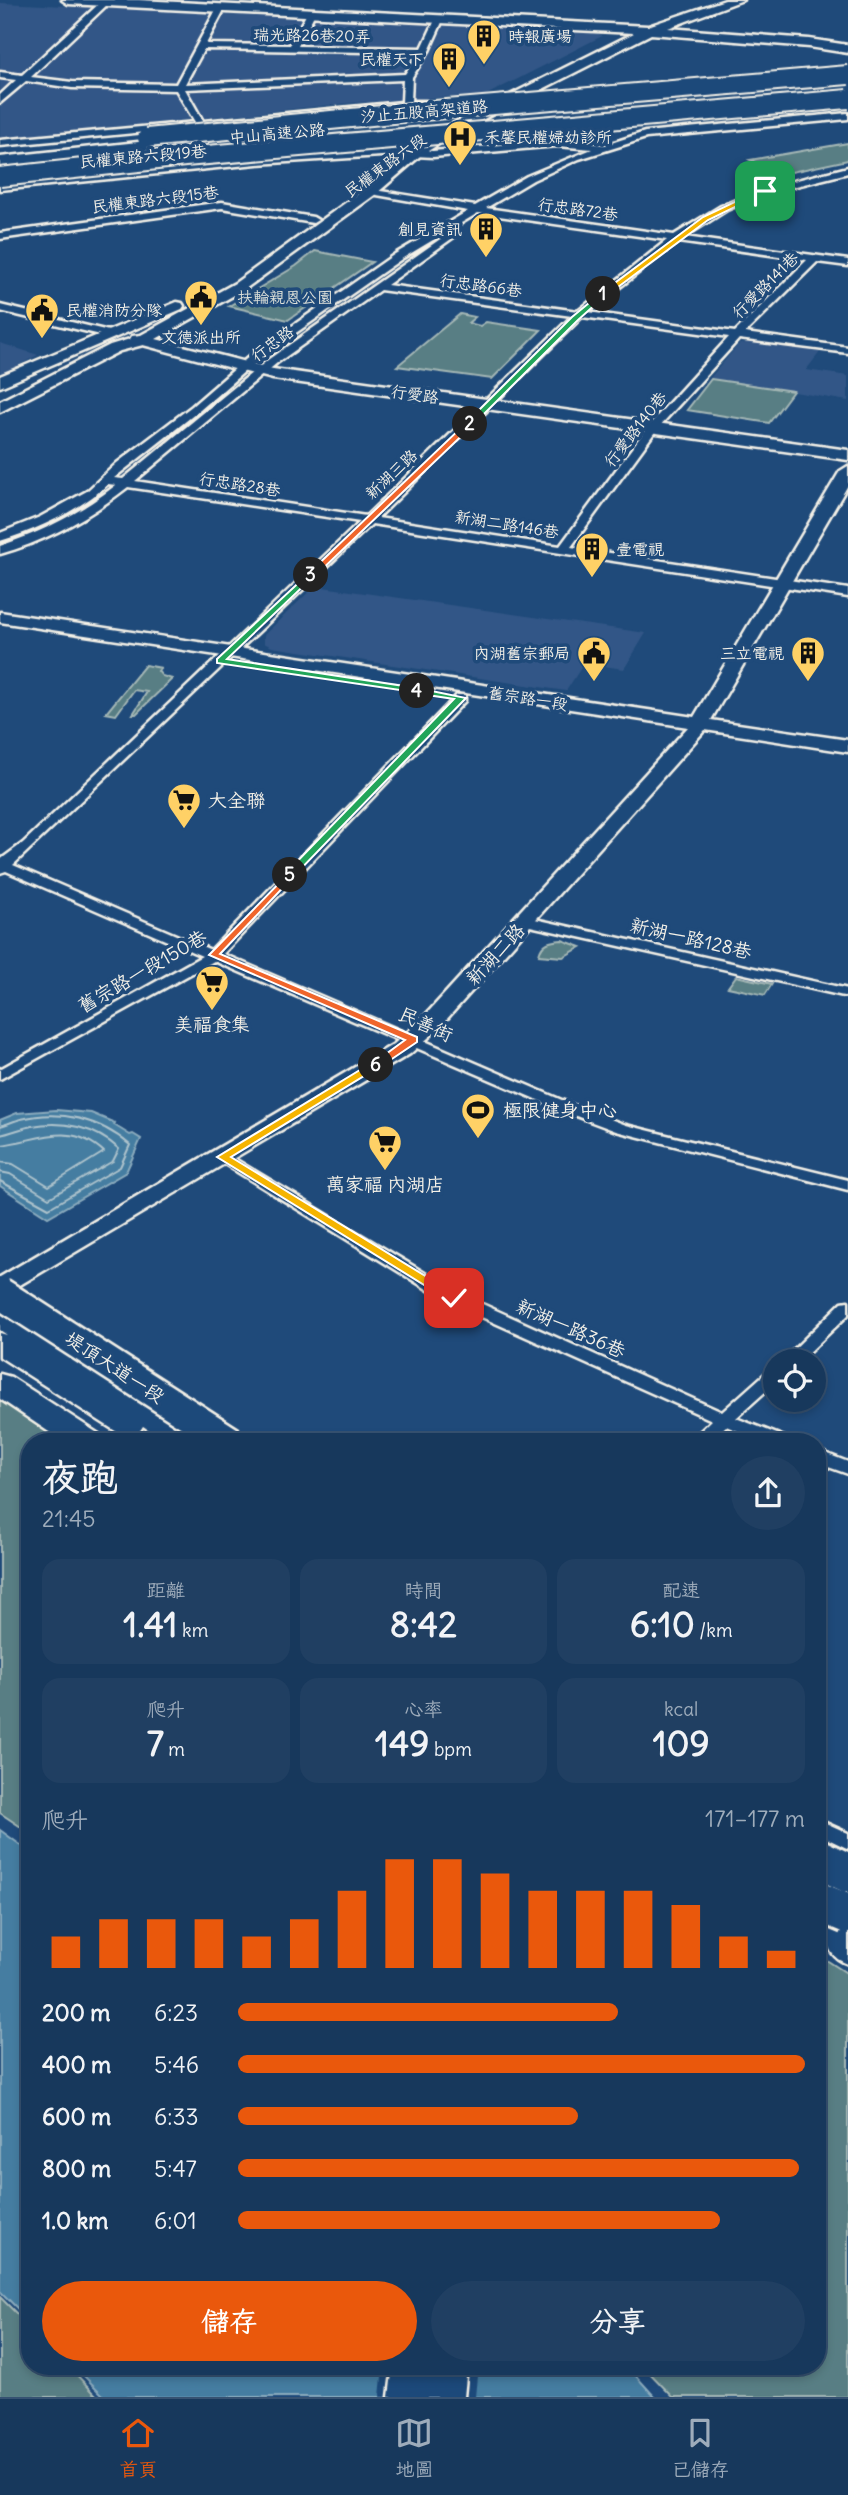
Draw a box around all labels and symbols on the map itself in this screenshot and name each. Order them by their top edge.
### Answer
building icon: 時報廣場 [465,17,503,66]
street label: 瑞光路26巷20弄 [253,24,371,46]
place label: 時報廣場 [508,26,572,46]
building icon: 民權天下 [430,40,468,89]
place label: 民權天下 [360,49,424,69]
street label: 汐止五股高架道路 [359,95,489,127]
hospital icon: 禾馨民權婦幼診所 [441,118,479,167]
street label: 中山高速公路 [228,119,326,147]
place label: 禾馨民權婦幼診所 [484,127,612,147]
street label: 民權東路六段 [340,129,430,201]
street label: 民權東路六段19巷 [79,140,207,172]
pin [735,161,795,221]
street label: 民權東路六段15巷 [90,181,220,217]
street label: 行忠路72巷 [537,193,619,225]
building icon: 創見資訊 [467,210,505,259]
place label: 創見資訊 [398,219,462,239]
street label: 行愛路141巷 [728,248,802,322]
street label: 行忠路66巷 [439,269,523,301]
pin: 1 [586,276,620,312]
public building icon: 文德派出所 [182,278,220,327]
park label: 扶輪親恩公園 [237,287,333,307]
public building icon: 民權消防分隊 [23,291,61,340]
place label: 民權消防分隊 [66,300,162,320]
street label: 行忠路 [247,321,297,365]
place label: 文德派出所 [161,327,241,347]
street label: 行愛路 [390,381,440,407]
street label: 行愛路140巷 [599,387,671,471]
pin: 2 [452,406,488,442]
street label: 新湖三路 [361,445,421,503]
street label: 行忠路28巷 [198,468,282,500]
street label: 新湖二路146巷 [454,506,560,542]
building icon: 壹電視 [573,530,611,579]
place label: 壹電視 [616,539,664,559]
pin: 3 [294,558,328,592]
public building icon: 內湖舊宗郵局 [575,634,613,683]
building icon: 三立電視 [789,634,827,683]
place label: 內湖舊宗郵局 [474,643,570,663]
place label: 三立電視 [720,643,784,663]
pin: 4 [400,674,434,708]
street label: 舊宗路一段 [487,682,569,714]
supermarket icon: 大全聯 [165,781,203,830]
place label: 大全聯 [208,788,265,812]
pin: 5 [272,858,308,892]
street label: 新湖一路128巷 [628,912,754,964]
street label: 新湖二路 [460,918,530,990]
street label: 舊宗路一段150巷 [73,924,211,1018]
supermarket icon: 美福食集 [193,963,231,1012]
street label: 民善街 [395,1001,457,1047]
place label: 美福食集 [174,1012,250,1036]
pin: 6 [358,1048,394,1082]
sports icon: 極限健身中心 [459,1091,497,1140]
place label: 極限健身中心 [503,1098,617,1122]
supermarket icon: 萬家福 內湖店 [366,1123,404,1172]
place label: 萬家福 內湖店 [326,1172,444,1196]
pin [424,1268,484,1328]
street label: 新湖一路36巷 [513,1293,629,1363]
street label: 堤頂大道一段 [61,1326,169,1408]

